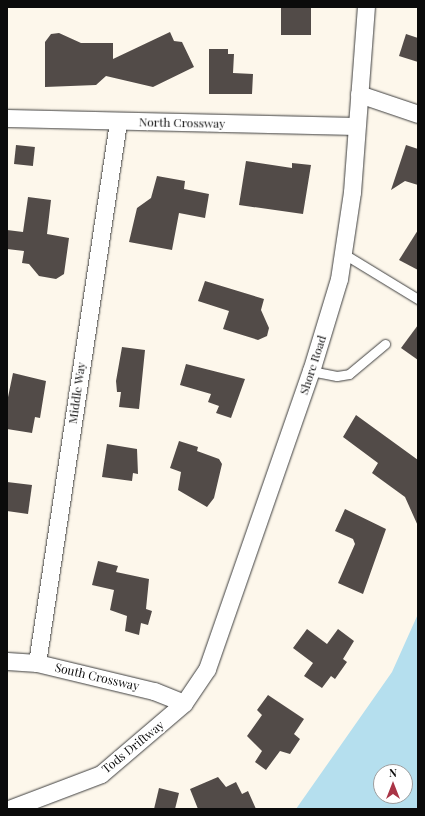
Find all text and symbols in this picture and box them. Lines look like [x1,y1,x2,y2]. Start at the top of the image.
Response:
street label: North Crossway [139,115,225,131]
street label: Shore Road [297,333,329,397]
street label: Middle Way [66,361,88,425]
street label: South Crossway [53,660,141,694]
street label: Tods Driftway [99,718,167,776]
north arrow [373,764,413,804]
text: N [389,765,397,780]

